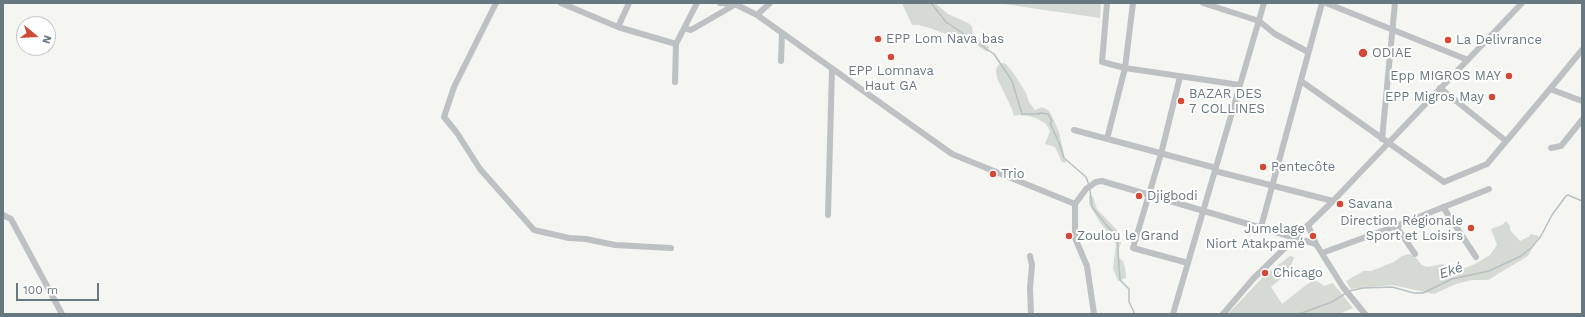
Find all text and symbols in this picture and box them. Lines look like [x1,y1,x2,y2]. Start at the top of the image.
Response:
north arrow [16,16,56,56]
place label: EPP Lom Nava bas [886,31,1004,47]
place label: La Delivrance [1456,32,1542,48]
text: N [39,34,54,45]
marker: EPP Lom Nava bas [873,34,883,44]
marker: La Delivrance [1443,35,1453,45]
place label: ODIAE [1372,45,1412,61]
marker: ODIAE [1357,47,1369,59]
marker: EPP Lomnava Haut GA [886,52,896,62]
place label: EPP Lomnava Haut GA [848,63,934,94]
place label: Epp MIGROS MAY [1390,68,1501,84]
marker: Epp MIGROS MAY [1504,71,1514,81]
place label: BAZAR DES 7 COLLINES [1189,86,1265,117]
place label: EPP Migros May [1385,89,1484,105]
marker: EPP Migros May [1487,92,1497,102]
marker: BAZAR DES 7 COLLINES [1176,96,1186,106]
place label: Pentecôte [1271,159,1335,175]
marker: Pentecôte [1258,162,1268,172]
place label: Trio [1001,166,1025,182]
marker: Trio [988,169,998,179]
place label: Djigbodi [1147,188,1198,204]
marker: Djigbodi [1134,191,1144,201]
place label: Savana [1348,196,1393,212]
marker: Savana [1335,199,1345,209]
place label: Direction Régionale Sport et Loisirs [1340,213,1463,244]
place label: Jumelage Niort Atakpamé [1206,221,1305,252]
marker: Direction Régionale Sport et Loisirs [1466,223,1476,233]
place label: Zoulou le Grand [1077,228,1179,244]
marker: Zoulou le Grand [1064,231,1074,241]
marker: Jumelage Niort Atakpamé [1308,231,1318,241]
water label: Eké [1437,259,1465,283]
place label: Chicago [1273,265,1323,281]
marker: Chicago [1260,268,1270,278]
scale bar [18,275,101,301]
text: 100 m [23,283,58,297]

